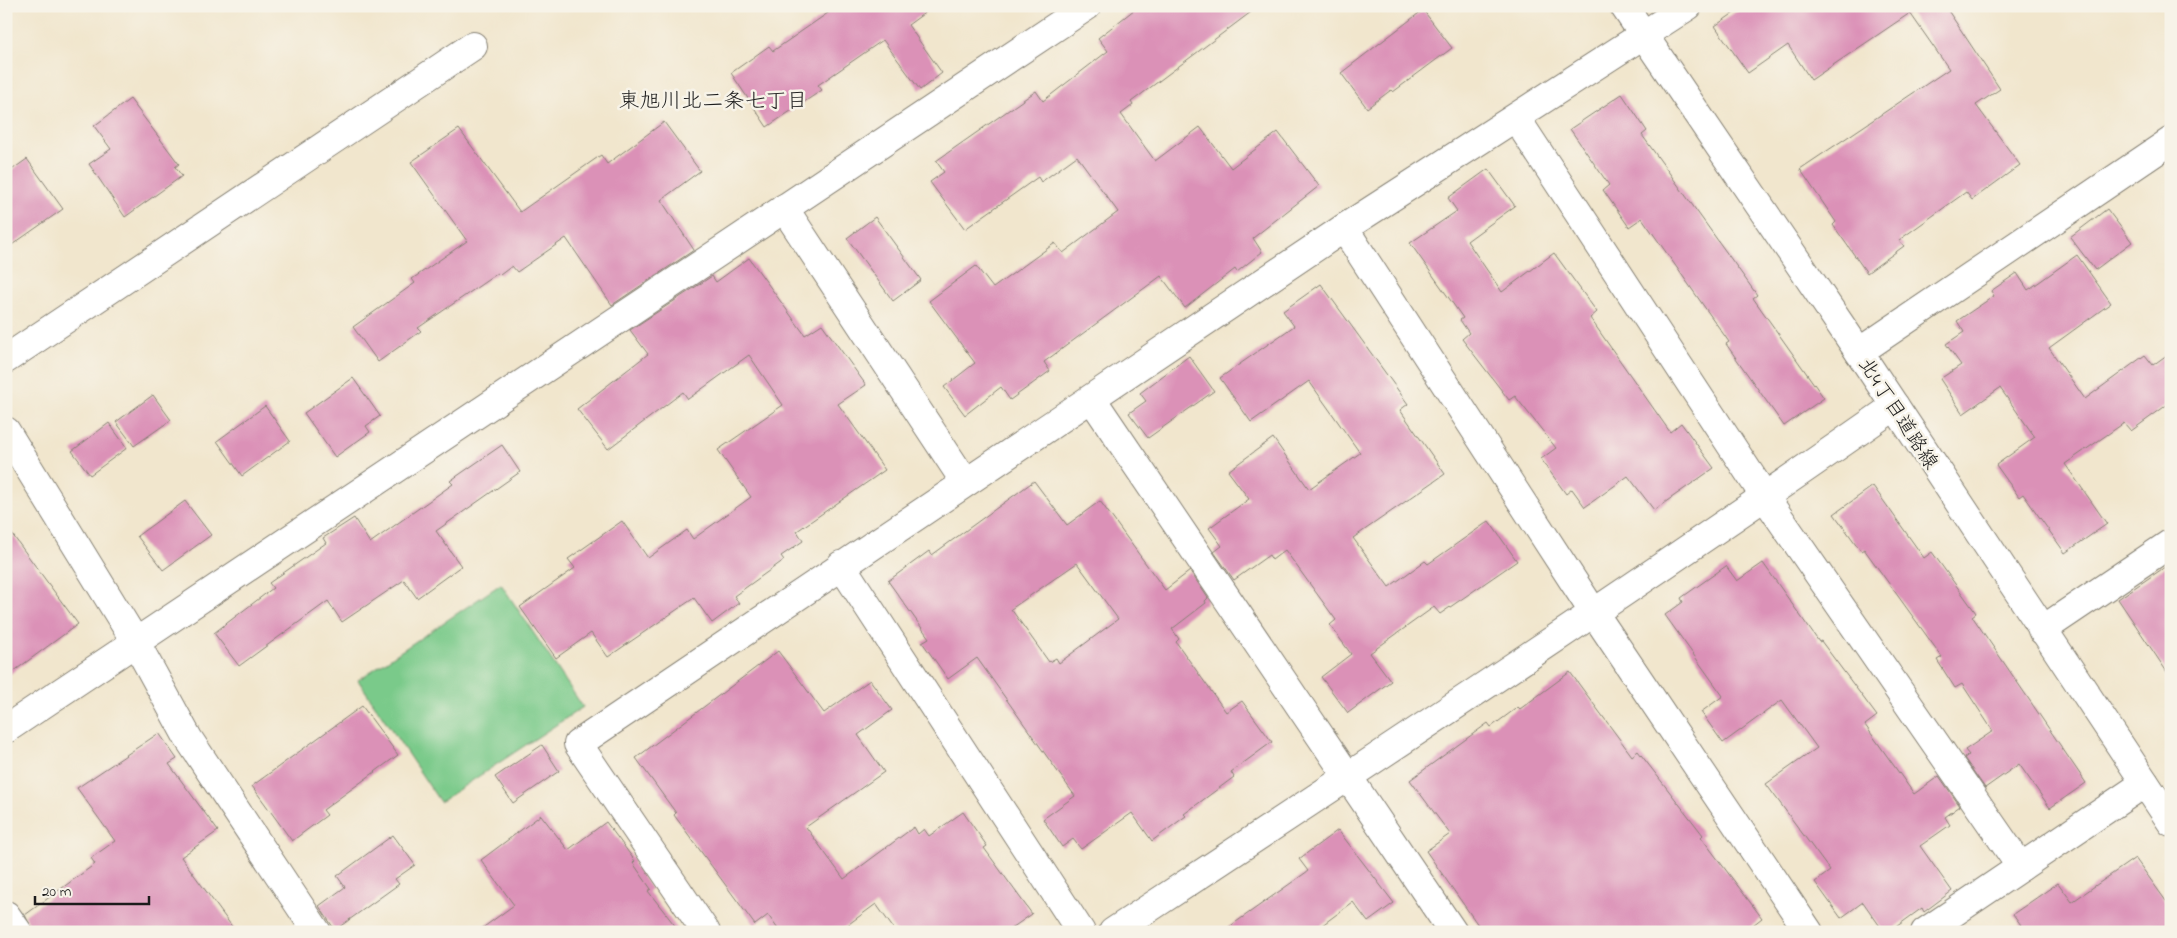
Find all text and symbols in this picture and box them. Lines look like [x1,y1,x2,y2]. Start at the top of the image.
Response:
district label: 東旭川北二条七丁目 [619,87,808,117]
street label: 北4丁目道路線 [1850,353,1944,476]
scale bar [35,873,149,905]
text: 20 m [42,881,72,903]

